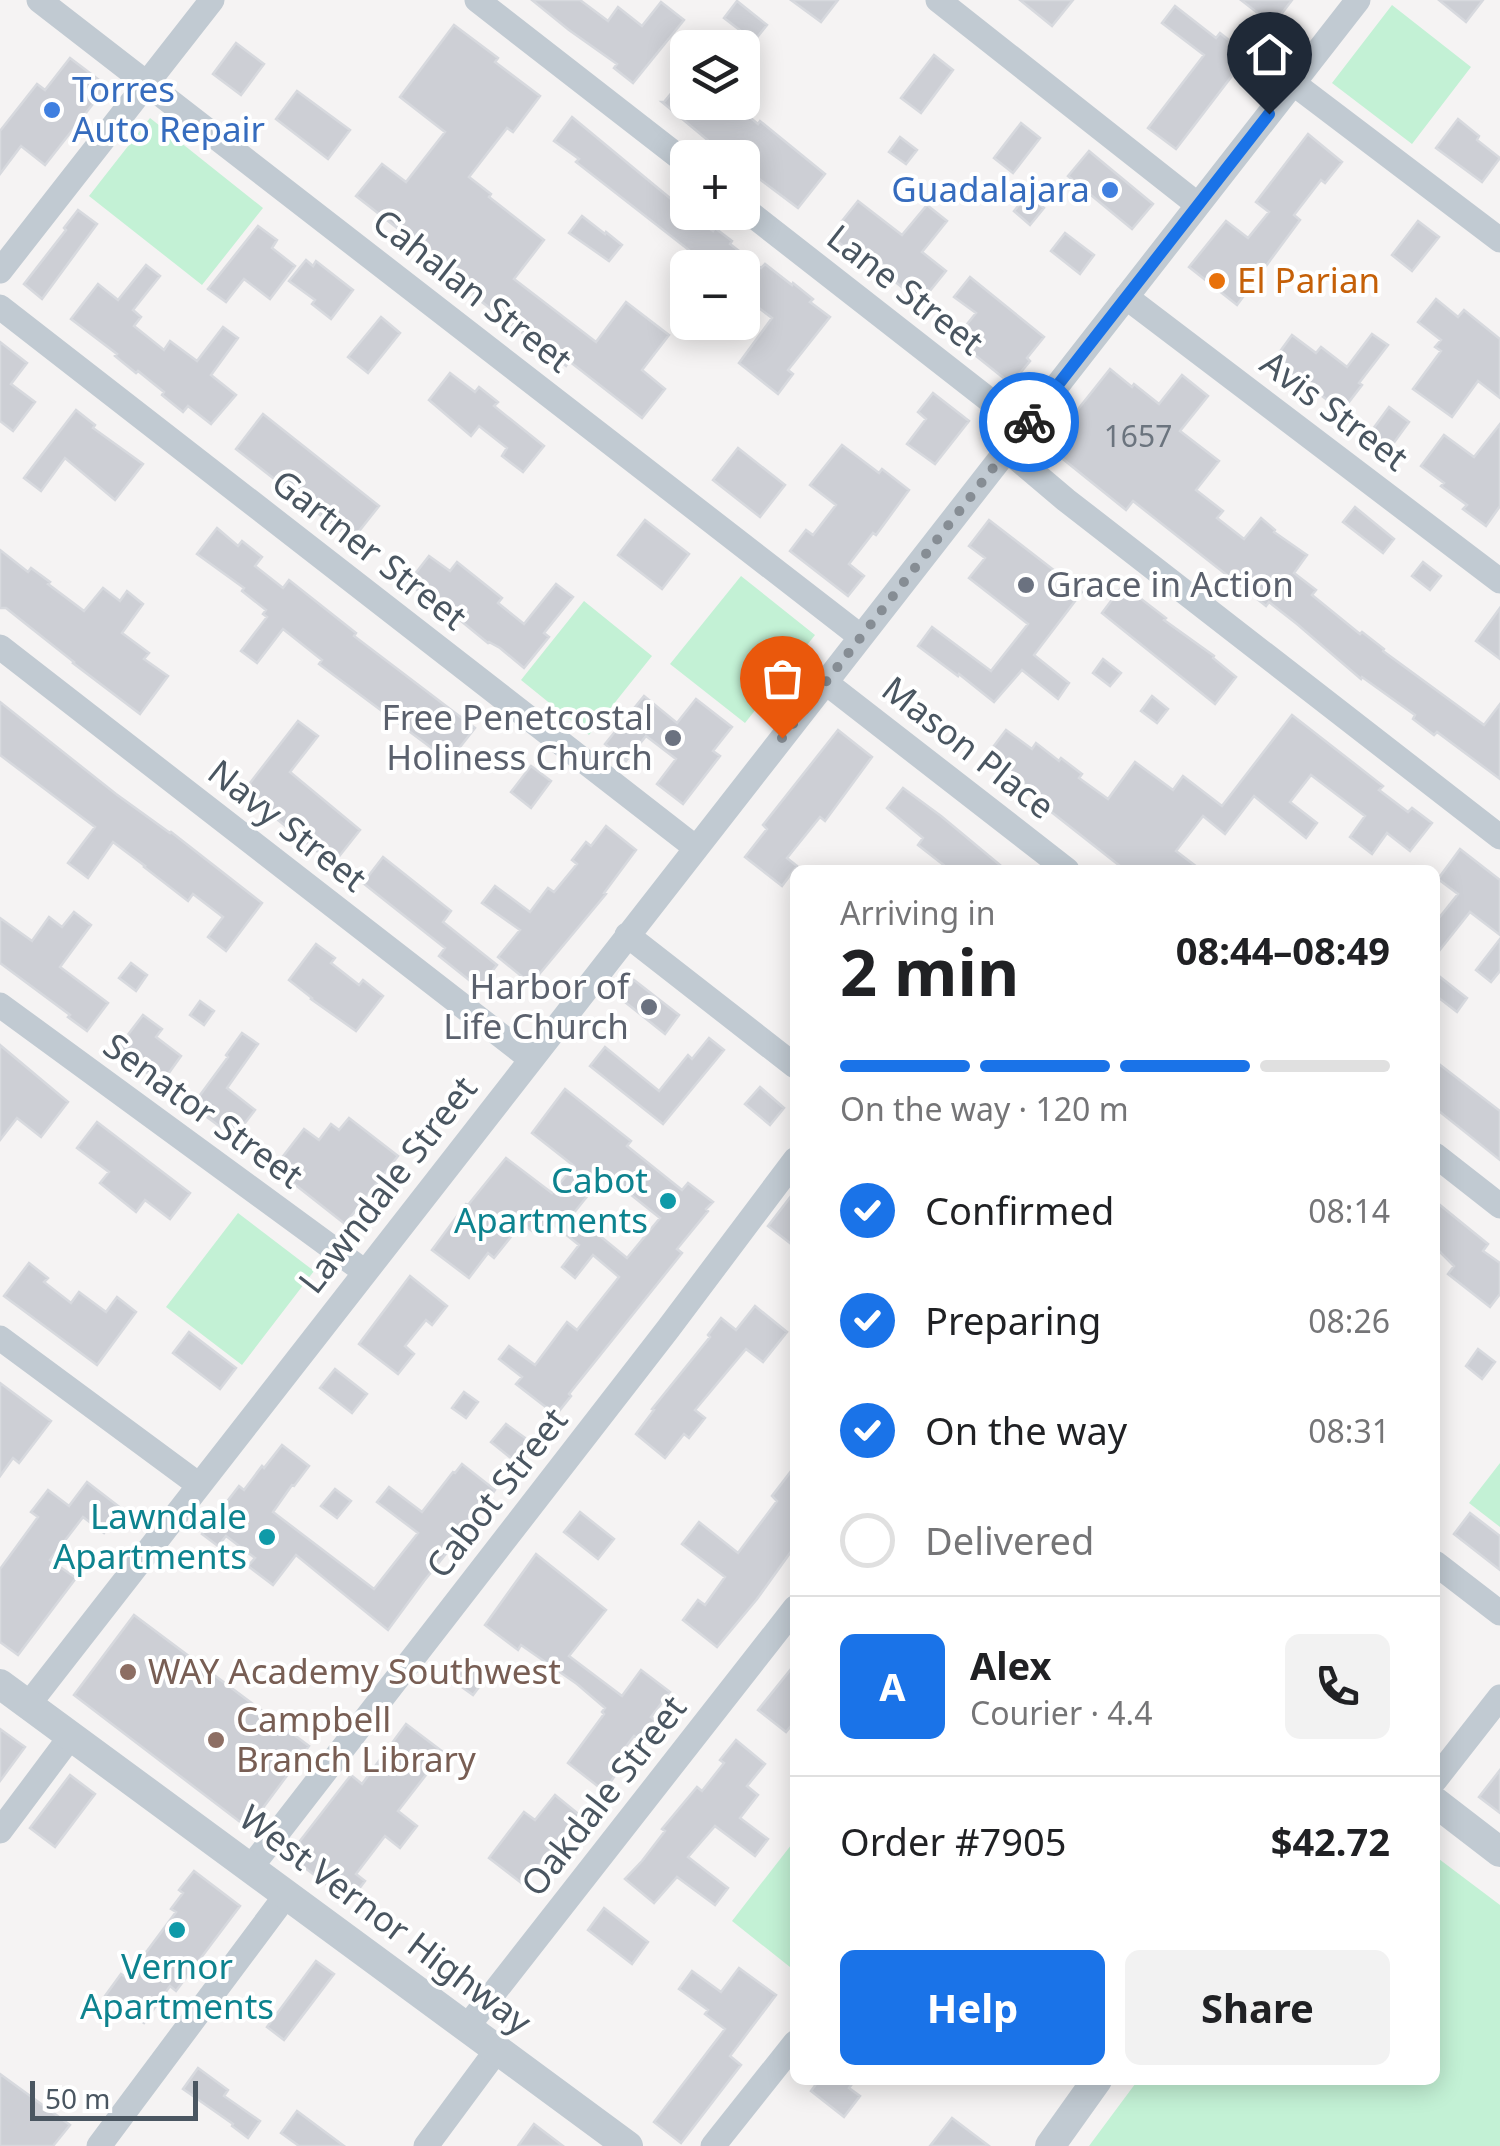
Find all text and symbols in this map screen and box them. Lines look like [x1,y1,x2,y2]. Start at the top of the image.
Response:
pin [1227,12,1312,115]
icon: home [1242,27,1297,82]
map controls [670,30,760,340]
button: layers [670,30,760,120]
place label: Torres Auto Repair [72,65,265,152]
marker: Torres Auto Repair [41,99,63,121]
button: + [670,140,760,230]
place label: Guadalajara [891,165,1090,212]
marker: Guadalajara [1099,179,1121,201]
street label: Cahalan Street [364,197,582,382]
street label: Lane Street [818,213,994,365]
button: − [670,250,760,340]
place label: El Parian [1237,256,1380,303]
marker: El Parian [1206,270,1228,292]
street label: Avis Street [1252,339,1418,481]
courier [979,372,1079,472]
icon: bike [1002,395,1057,450]
house number: 1657 [1104,415,1172,456]
street label: Gartner Street [263,458,477,640]
place label: Grace in Action [1046,560,1294,607]
marker: Grace in Action [1015,574,1037,596]
pin [740,636,825,739]
icon: bag [755,651,810,706]
street label: Mason Place [873,665,1065,829]
place label: Free Penetcostal Holiness Church [382,693,653,780]
marker: Free Penetcostal Holiness Church [662,727,684,749]
street label: Navy Street [199,748,377,901]
text: Arriving in [840,891,995,934]
text: 08:44–08:49 [1176,924,1390,976]
text: 2 min [840,927,1019,1015]
place label: Harbor of Life Church [443,962,631,1049]
marker: Harbor of Life Church [638,996,660,1018]
street label: Senator Street [95,1022,313,1198]
street label: Lawndale Street [287,1066,487,1303]
text: On the way · 120 m [840,1087,1129,1130]
place label: Cabot Apartments [454,1156,648,1243]
icon: check [840,1183,895,1238]
text: Confirmed [925,1184,1114,1236]
text: 08:14 [1308,1189,1390,1232]
marker: Cabot Apartments [657,1190,679,1212]
icon: check [840,1293,895,1348]
text: Preparing [925,1294,1101,1346]
text: 08:26 [1308,1299,1390,1342]
street label: Cabot Street [415,1397,577,1587]
icon: check [840,1403,895,1458]
text: On the way [925,1404,1127,1456]
text: 08:31 [1308,1409,1390,1452]
place label: Lawndale Apartments [53,1492,247,1579]
text: Delivered [925,1514,1094,1566]
marker: Lawndale Apartments [256,1526,278,1548]
button: phone [1285,1634,1390,1739]
text: Alex [970,1639,1052,1691]
place label: WAY Academy Southwest [148,1647,561,1694]
text: A [879,1660,906,1712]
marker: WAY Academy Southwest [117,1661,139,1683]
street label: Oakdale Street [510,1685,696,1905]
text: Courier · 4.4 [970,1691,1153,1734]
place label: Campbell Branch Library [236,1695,476,1782]
marker: Campbell Branch Library [205,1729,227,1751]
street label: West Vernor Highway [230,1793,542,2044]
text: Order #7905 [840,1815,1066,1867]
text: $42.72 [1271,1815,1390,1867]
marker: Vernor Apartments [166,1919,188,1941]
place label: Vernor Apartments [80,1942,274,2029]
button: Help [840,1950,1105,2065]
button: Share [1125,1950,1390,2065]
scale bar [30,2076,198,2120]
text: 50 m [45,2079,111,2117]

